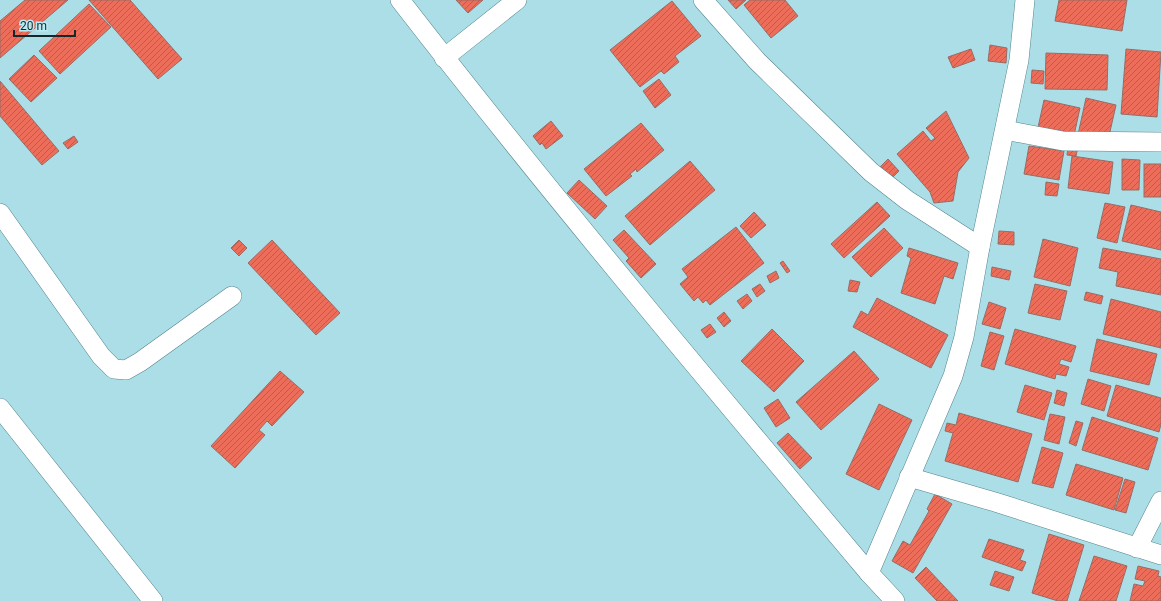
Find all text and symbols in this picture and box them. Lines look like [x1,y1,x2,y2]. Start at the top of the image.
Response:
scale bar [14,12,75,38]
text: 20 m [20,19,47,33]

